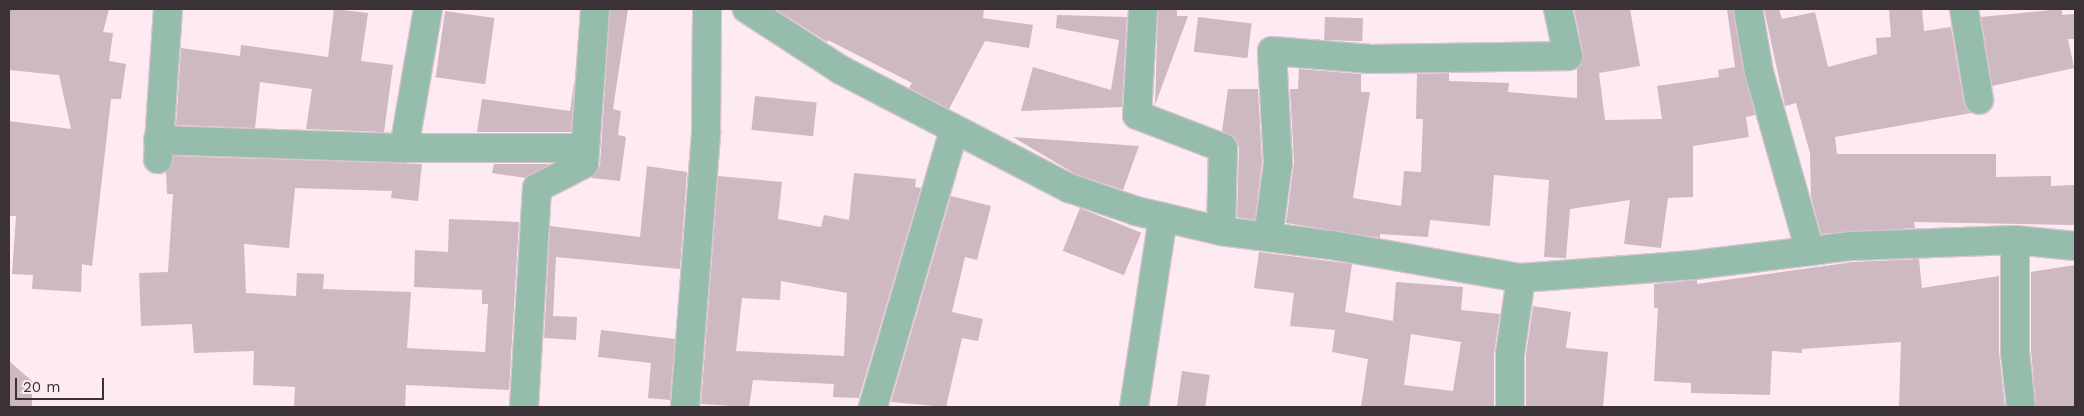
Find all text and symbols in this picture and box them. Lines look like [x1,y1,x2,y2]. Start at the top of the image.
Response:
scale bar [18,368,106,400]
text: 20 m [23,378,61,396]

